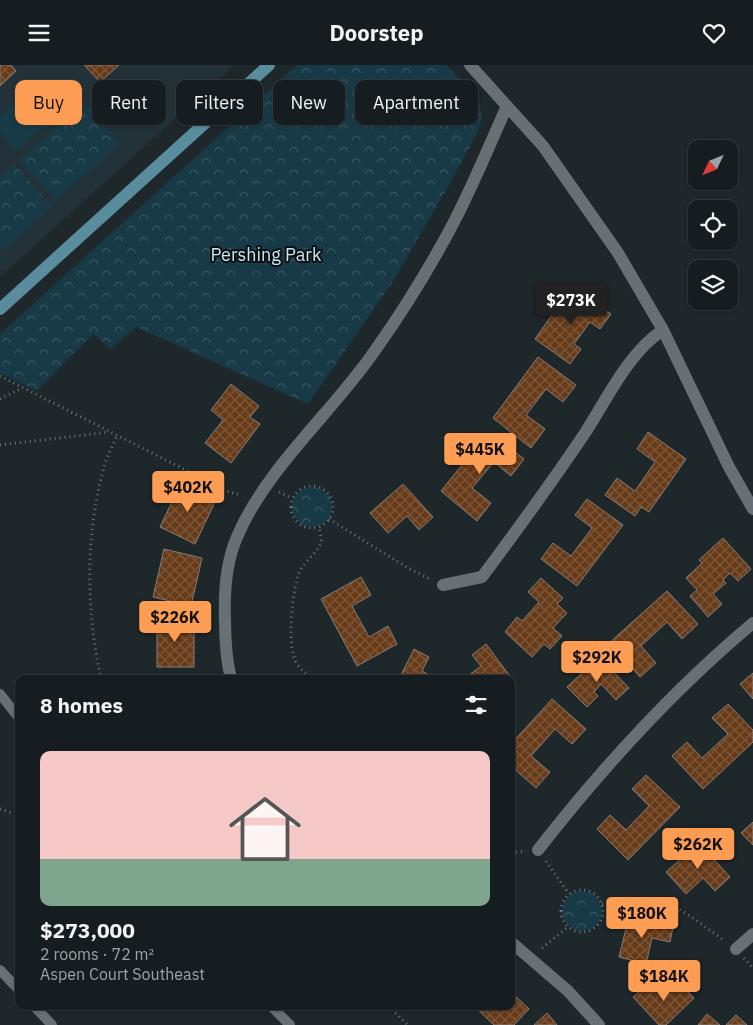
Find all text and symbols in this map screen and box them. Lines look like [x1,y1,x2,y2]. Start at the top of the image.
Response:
text: Doorstep [329,18,424,47]
icon: menu [25,19,53,47]
icon: heart [700,19,728,47]
chip: Buy [15,80,82,125]
chip: Rent [92,80,166,125]
chip: Filters [176,80,263,125]
chip: New [273,80,345,125]
chip: Apartment [355,80,478,125]
north arrow [688,140,738,190]
map controls [688,140,738,310]
button: locate [688,200,738,250]
park label: Pershing Park [211,243,322,266]
button: layers [688,260,738,310]
pin: $273K [536,283,606,326]
text: $273K [546,290,596,310]
pin: $445K [445,433,515,475]
text: $445K [455,439,505,459]
pin: $402K [153,471,223,513]
text: $402K [163,477,213,497]
pin: $226K [140,601,210,643]
text: $226K [150,607,200,627]
pin: $292K [562,641,632,683]
text: $292K [572,647,622,667]
text: 8 homes [40,691,123,719]
icon: filters [462,691,490,719]
icon: home [220,784,310,874]
pin: $262K [663,827,733,870]
text: $262K [673,834,723,854]
pin: $180K [607,897,677,939]
text: $180K [617,903,667,923]
text: $273,000 [40,916,135,944]
text: 2 rooms · 72 m² [40,944,154,964]
pin: $184K [629,959,699,1002]
text: Aspen Court Southeast [40,964,205,984]
text: $184K [639,966,689,986]

